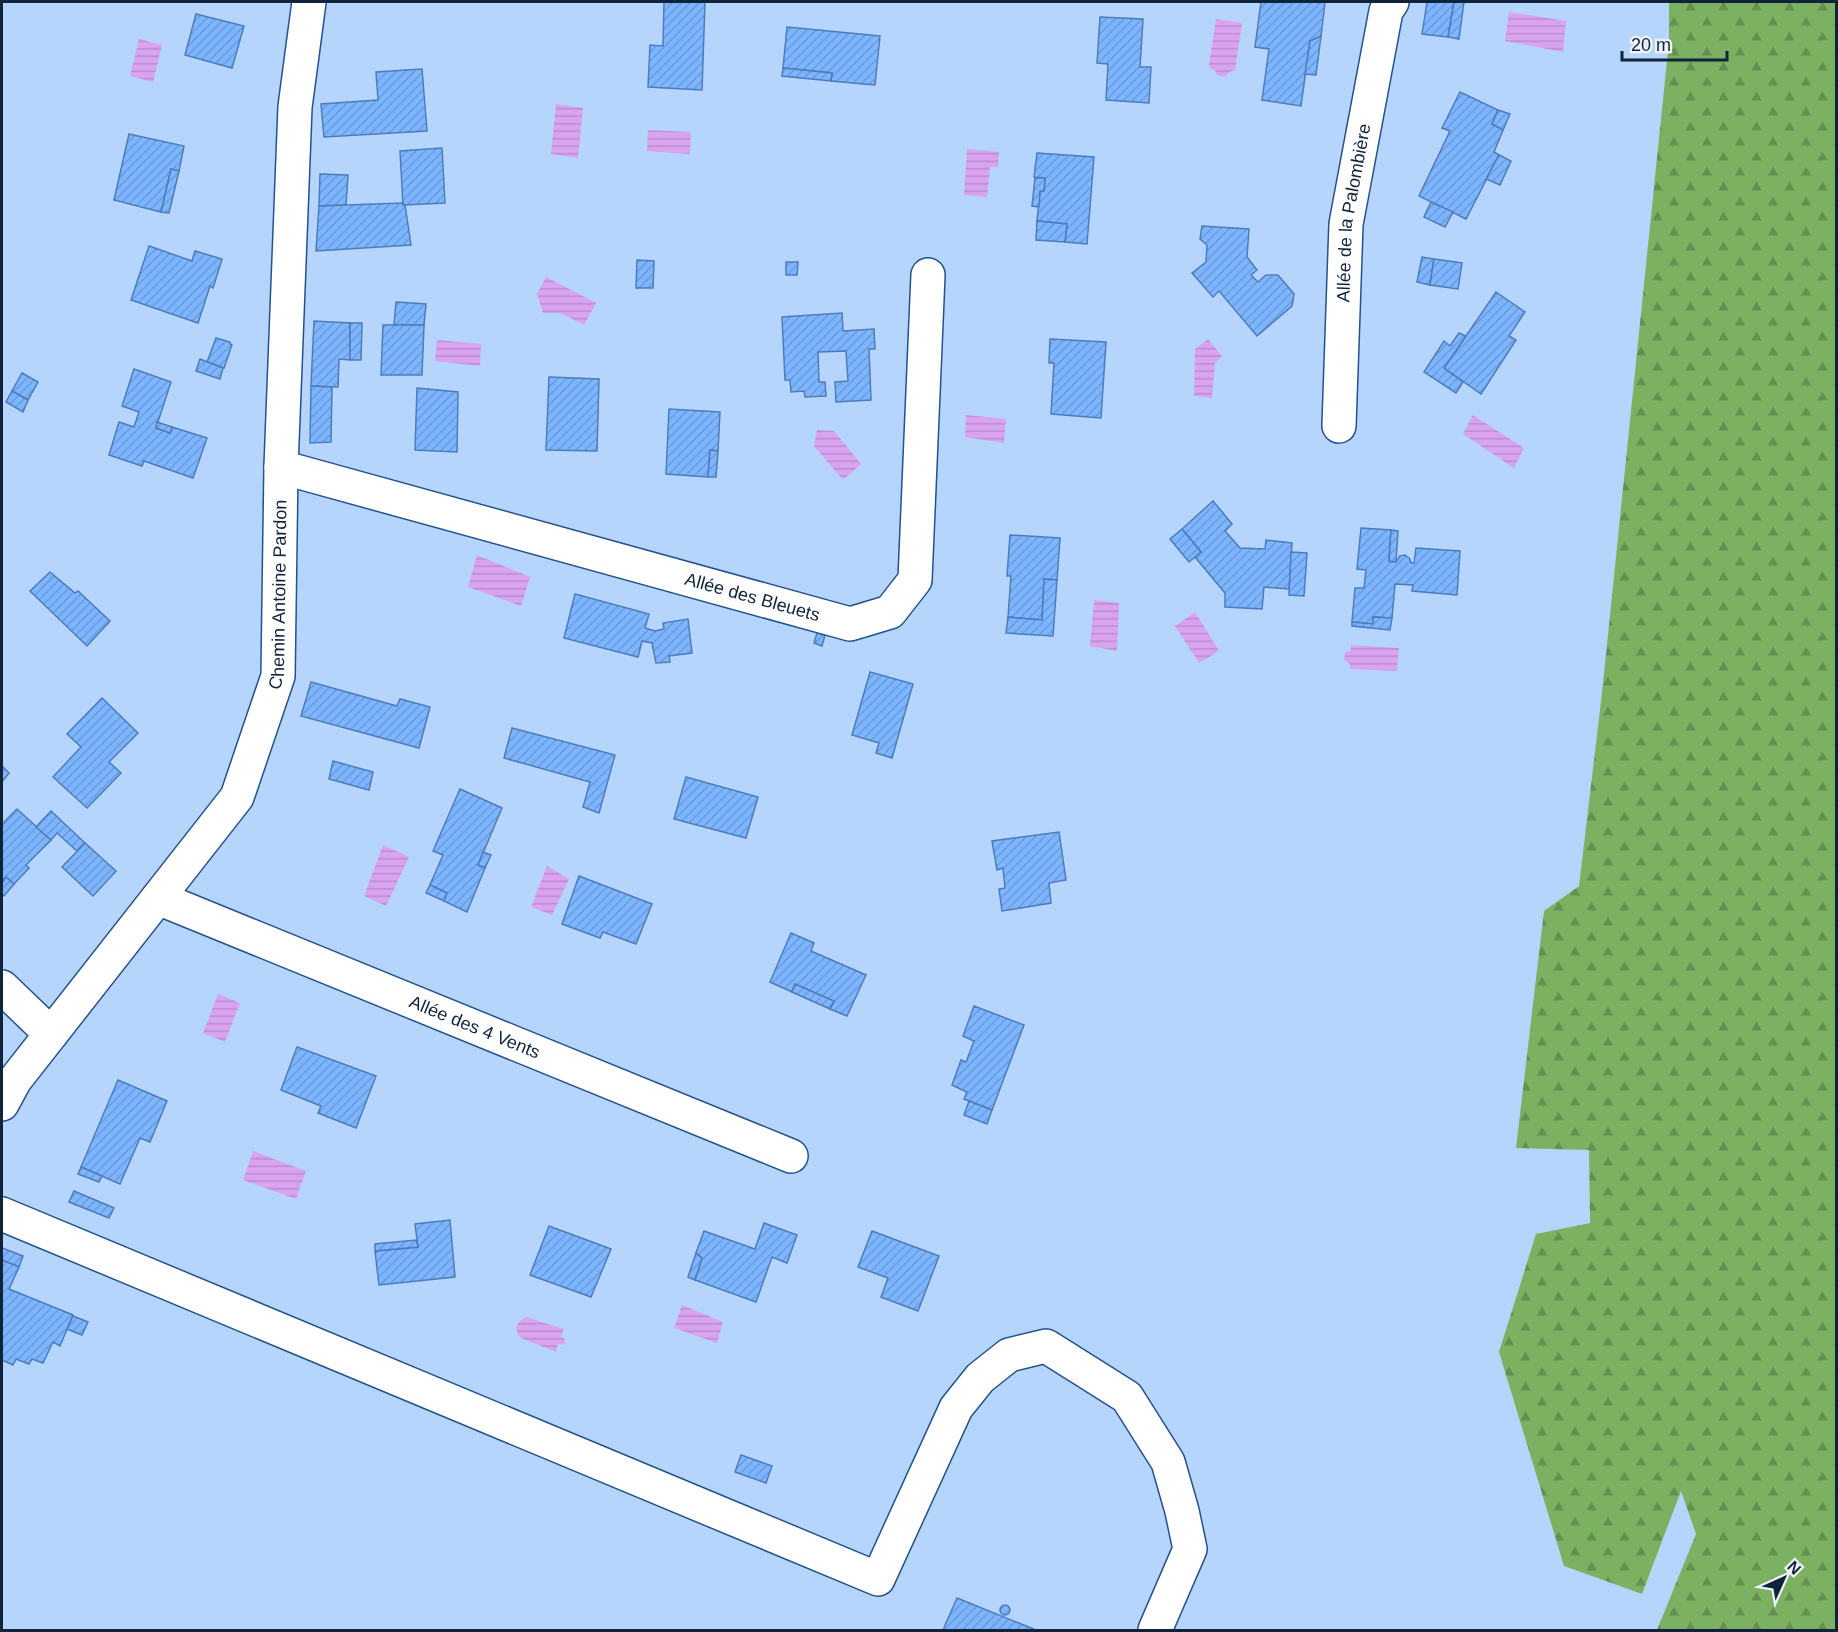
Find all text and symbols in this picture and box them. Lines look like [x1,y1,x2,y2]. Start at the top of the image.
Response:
scale bar [1622,24,1727,62]
text: 20 m [1631,35,1671,55]
street label: Allée de la Palombière [1333,122,1375,303]
street label: Chemin Antoine Pardon [264,499,291,692]
street label: Allée des Bleuets [683,569,822,625]
street label: Allée des 4 Vents [406,992,543,1063]
north arrow [1754,1548,1814,1608]
text: N [1784,1558,1804,1578]

